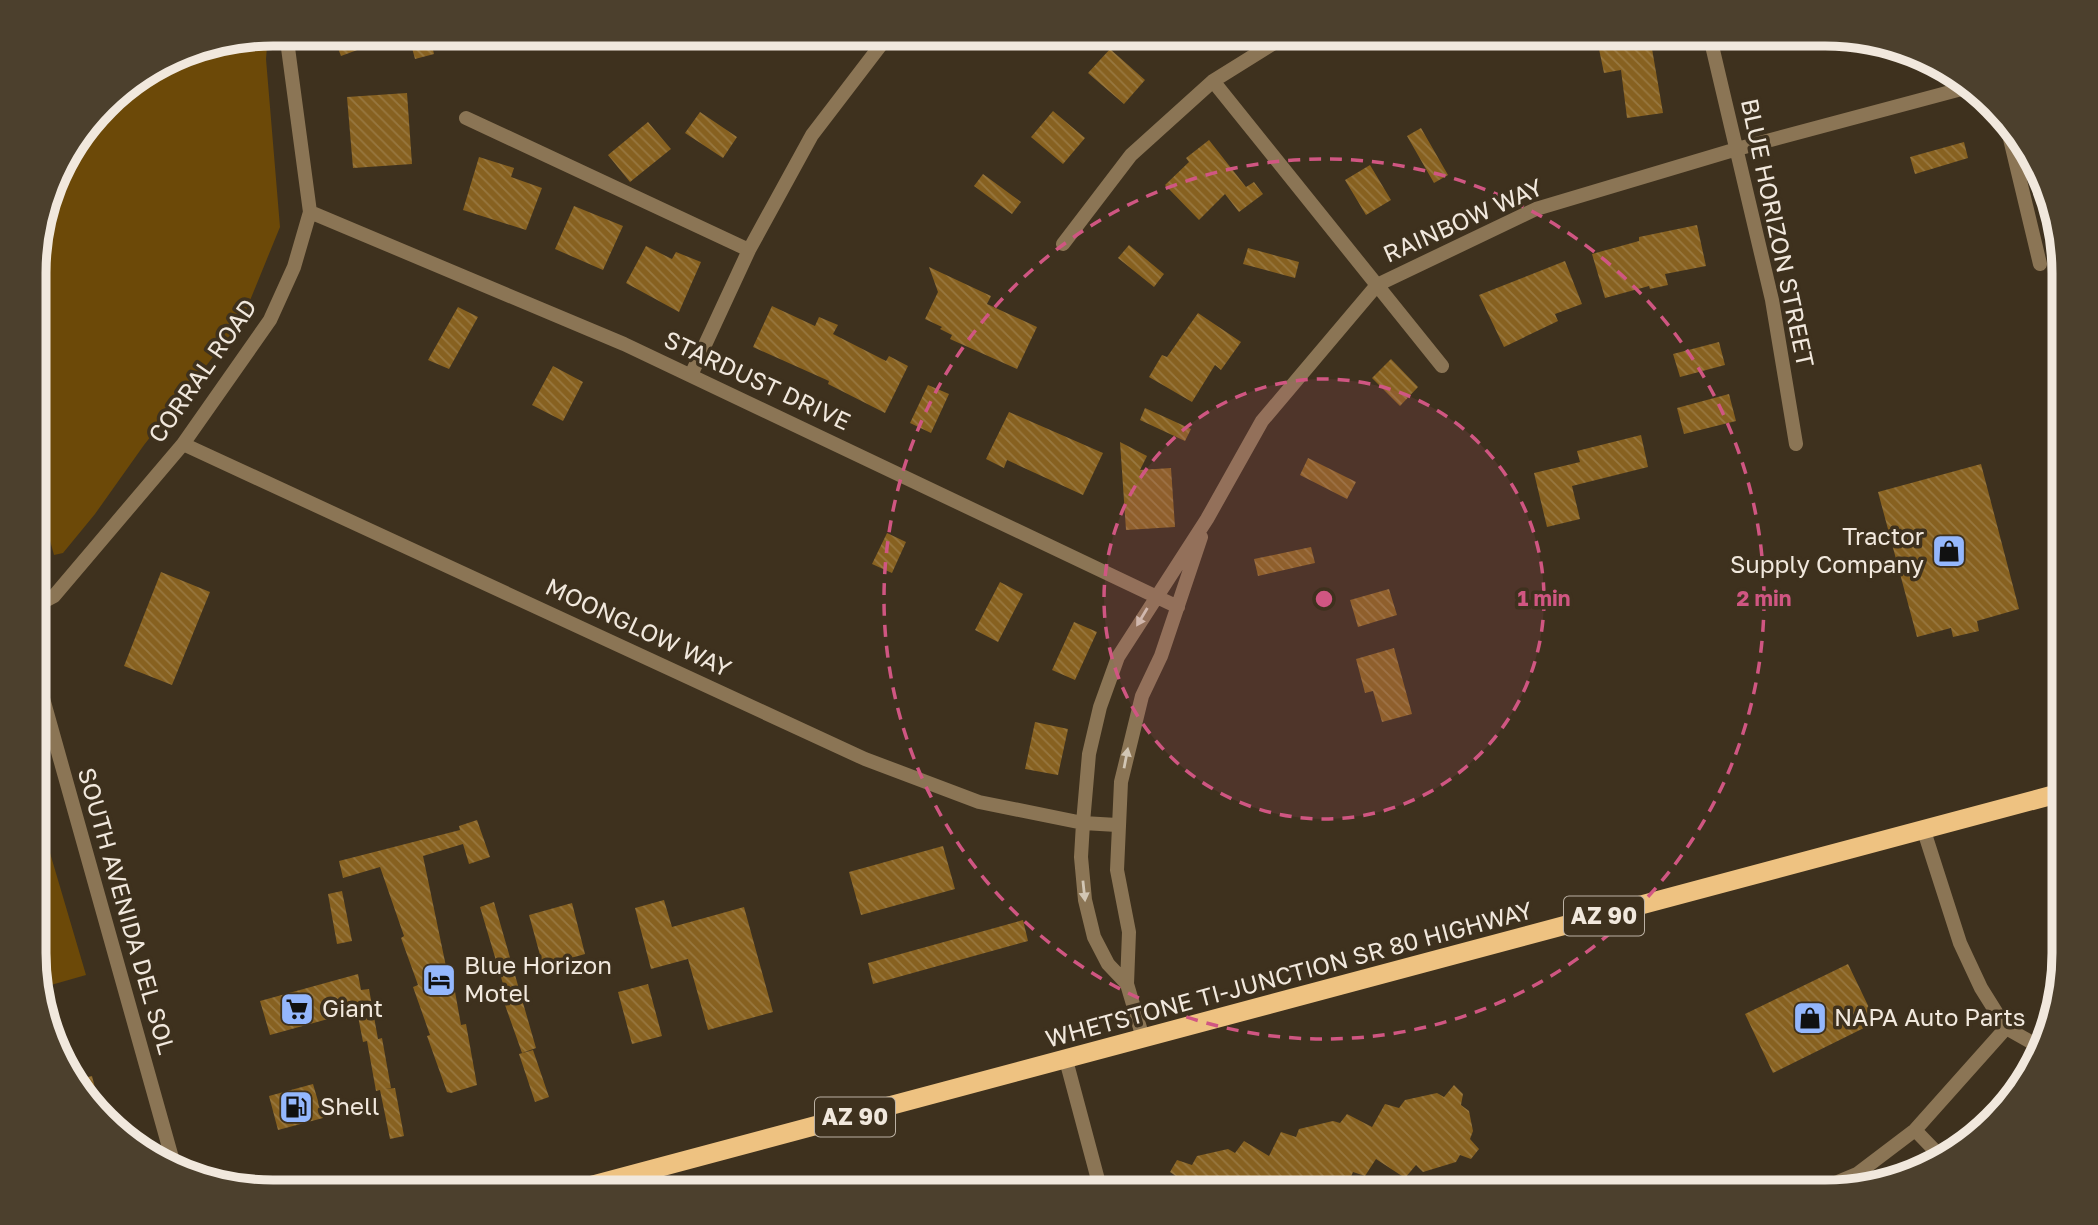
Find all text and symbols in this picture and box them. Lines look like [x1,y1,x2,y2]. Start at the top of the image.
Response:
street label: BLUE HORIZON STREET [1736,96,1821,370]
street label: RAINBOW WAY [1378,171,1547,268]
street label: CORRAL ROAD [141,293,262,448]
street label: STARDUST DRIVE [660,324,855,436]
place label: Tractor Supply Company [1730,521,1924,578]
shop icon: Tractor Supply Company [1930,532,1968,570]
street label: MOONGLOW WAY [541,571,737,683]
text: 1 min [1518,585,1570,611]
text: 2 min [1737,585,1791,611]
centre of rings [1312,587,1336,611]
one-way arrow [1136,607,1149,626]
one-way arrow [1121,747,1132,769]
street label: SOUTH AVENIDA DEL SOL [73,764,182,1057]
one-way arrow [1079,880,1090,902]
street label: WHETSTONE TI-JUNCTION SR 80 HIGHWAY [1042,894,1536,1053]
road number: AZ 90 [1564,897,1644,936]
place label: Blue Horizon Motel [464,950,612,1007]
hotel icon: Blue Horizon Motel [420,961,458,999]
supermarket icon: Giant [278,990,316,1028]
place label: Giant [322,993,383,1022]
shop icon: NAPA Auto Parts [1791,999,1829,1037]
place label: NAPA Auto Parts [1834,1002,2026,1031]
fuel station icon: Shell [277,1088,315,1126]
place label: Shell [320,1091,379,1120]
road number: AZ 90 [815,1098,895,1136]

